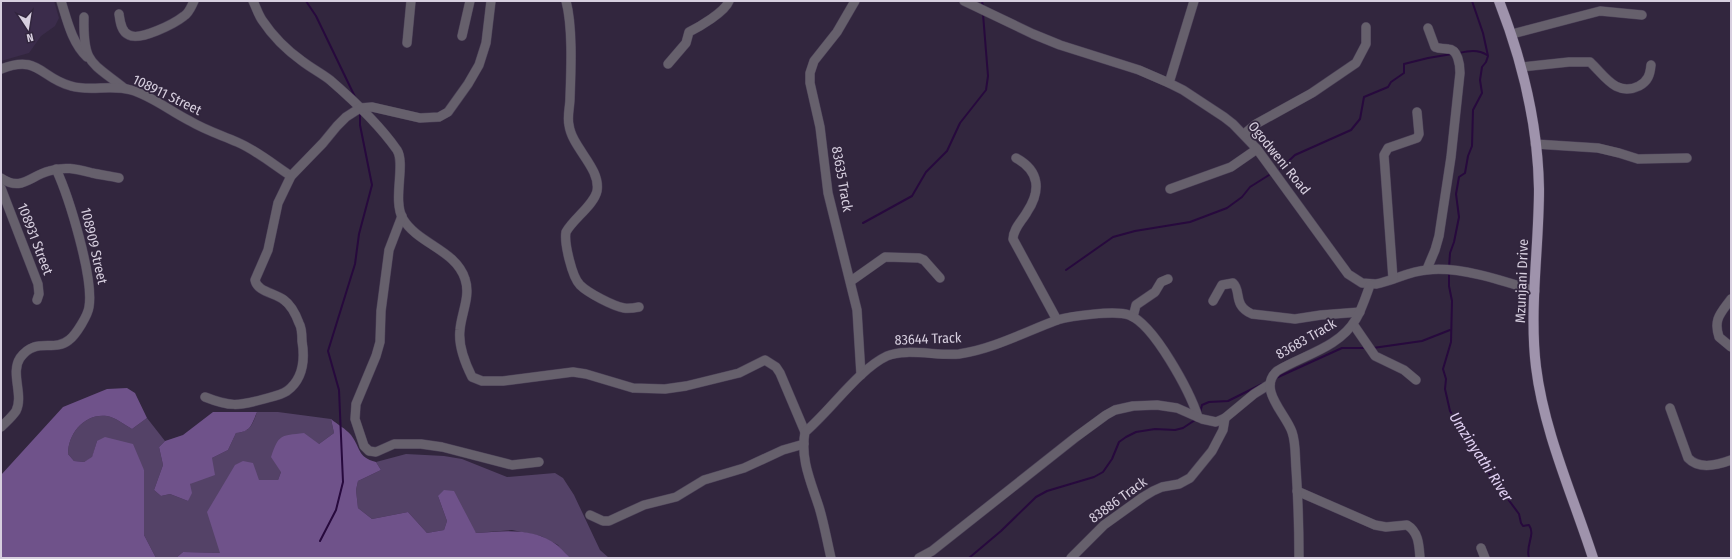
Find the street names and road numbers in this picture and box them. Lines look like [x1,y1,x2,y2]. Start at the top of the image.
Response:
street label: 108911 Street [130,71,205,119]
street label: Ogodweni Road [1244,118,1314,198]
street label: 83635 Track [828,145,856,213]
street label: 108931 Street [14,201,57,278]
street label: 108909 Street [77,206,111,286]
street label: Mzunjani Drive [1512,238,1532,323]
street label: 83683 Track [1273,315,1340,363]
street label: 83644 Track [894,329,962,349]
street label: 83886 Track [1086,473,1151,527]

